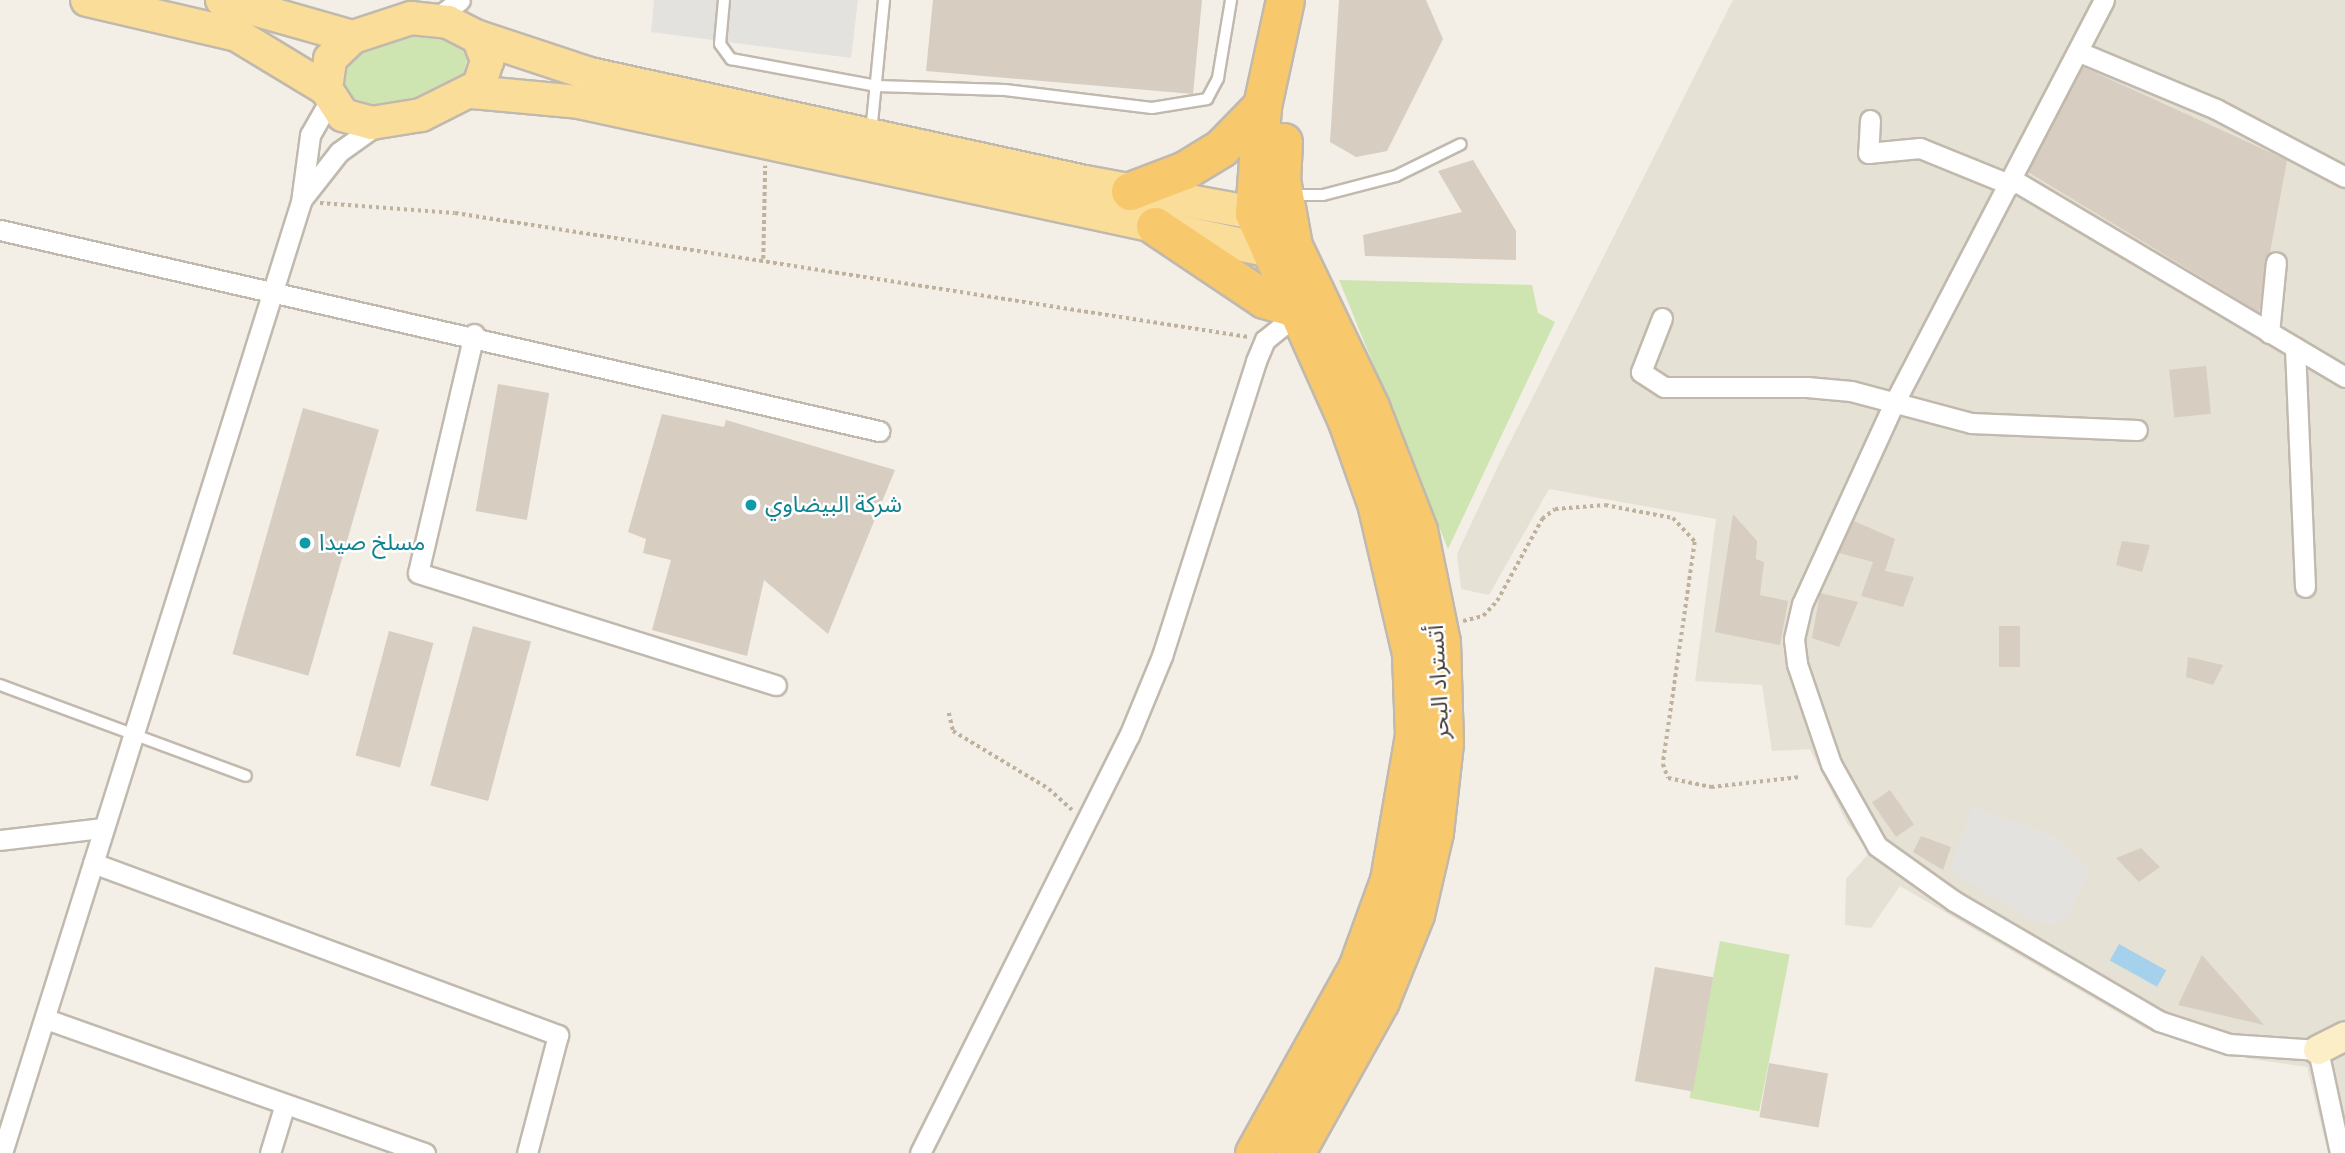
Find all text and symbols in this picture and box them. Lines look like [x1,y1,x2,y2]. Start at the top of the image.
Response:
place label: شركة البيضاوي [765,491,902,519]
marker: شركة البيضاوي [743,497,759,513]
place label: مسلخ صيدا [319,529,425,557]
marker: مسلخ صيدا [297,535,313,551]
street label: أتستراد البحر [1422,624,1456,740]

